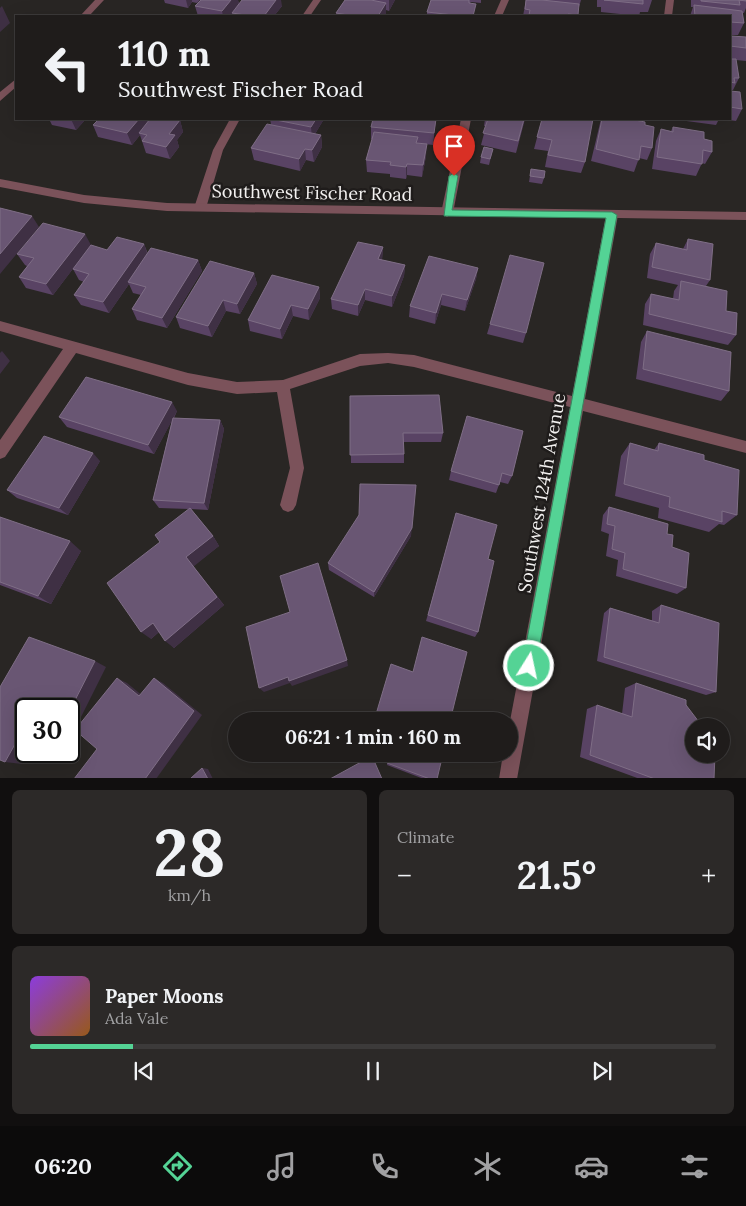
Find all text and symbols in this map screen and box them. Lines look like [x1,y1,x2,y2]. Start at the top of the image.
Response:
text: 110 m [118,31,210,76]
icon: left [35,35,100,100]
text: Southwest Fischer Road [118,75,363,103]
pin [433,125,475,176]
icon: arrive [440,132,468,160]
street label: Southwest Fischer Road [211,179,413,206]
street label: Southwest 124th Avenue [513,391,570,595]
position arrow [502,639,554,691]
speed limit sign: 30 [15,698,80,763]
map controls [685,718,730,763]
button: sound [685,718,730,763]
text: 06:21 · 1 min · 160 m [285,725,461,749]
text: 28 [154,811,225,894]
text: Climate [397,827,454,847]
text: 21.5° [517,851,596,899]
text: − [397,858,412,894]
text: + [701,858,716,894]
text: km/h [168,885,211,905]
text: Paper Moons [105,984,224,1008]
text: Ada Vale [105,1008,168,1028]
icon: previous [130,1057,158,1085]
icon: pause [359,1057,387,1085]
icon: next [588,1057,616,1085]
icon: directions [160,1149,195,1184]
icon: music [264,1149,299,1184]
icon: phone [367,1149,402,1184]
icon: climate [470,1149,505,1184]
icon: car [574,1149,609,1184]
icon: filters [677,1149,712,1184]
text: 06:20 [34,1152,92,1180]

